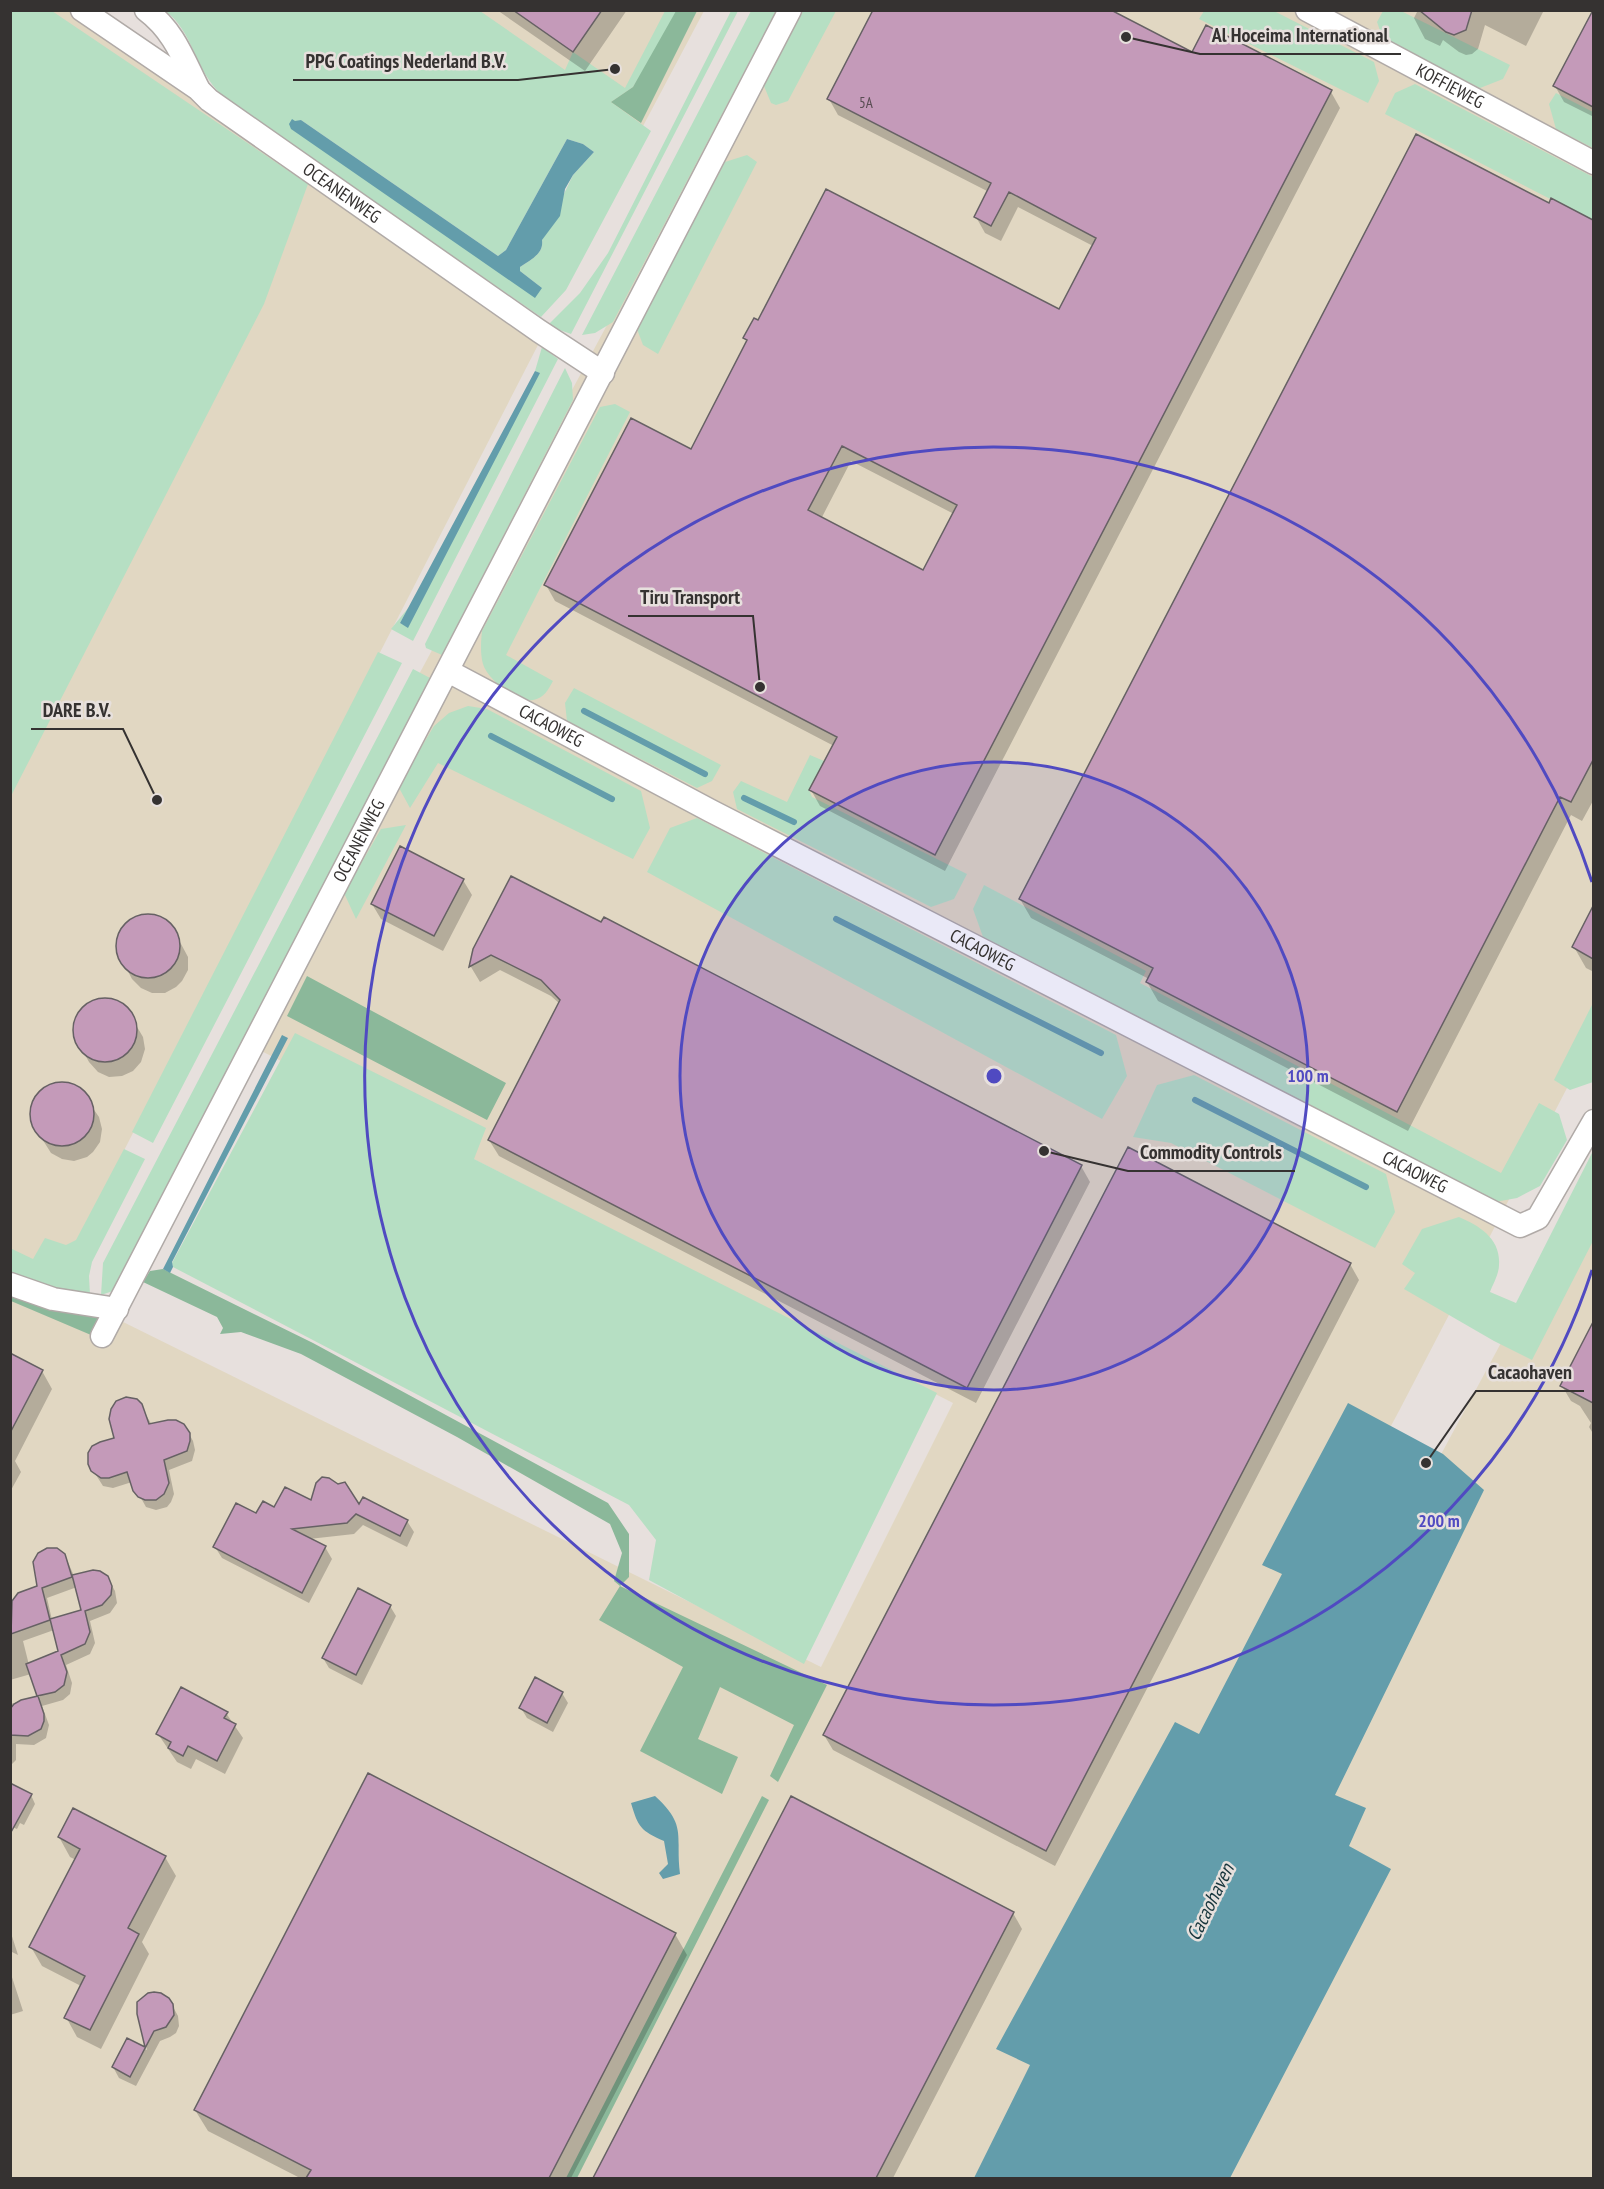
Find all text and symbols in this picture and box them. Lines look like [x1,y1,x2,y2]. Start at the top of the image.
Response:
callout: Al Hoceima International [1200,16,1401,54]
text: Al Hoceima International [1211,22,1388,48]
callout: PPG Coatings Nederland B.V. [293,42,518,80]
text: PPG Coatings Nederland B.V. [306,48,506,74]
street label: KOFFIEWEG [1412,58,1488,113]
house number: 5A [859,93,874,112]
street label: OCEANENWEG [299,157,386,228]
callout: Tiru Transport [628,578,753,616]
text: Tiru Transport [640,584,740,610]
callout: DARE B.V. [31,691,123,729]
text: DARE B.V. [43,697,111,723]
street label: CACAOWEG [515,699,588,752]
street label: OCEANENWEG [328,795,390,886]
street label: CACAOWEG [946,924,1019,976]
text: 100 m [1287,1064,1329,1087]
centre of rings [984,1066,1004,1086]
callout: Commodity Controls [1128,1133,1295,1171]
text: Commodity Controls [1140,1139,1282,1165]
street label: CACAOWEG [1379,1145,1452,1198]
callout: Cacaohaven [1476,1353,1584,1391]
text: Cacaohaven [1488,1359,1572,1385]
text: 200 m [1418,1509,1460,1532]
water label: Cacaohaven [1180,1858,1240,1945]

